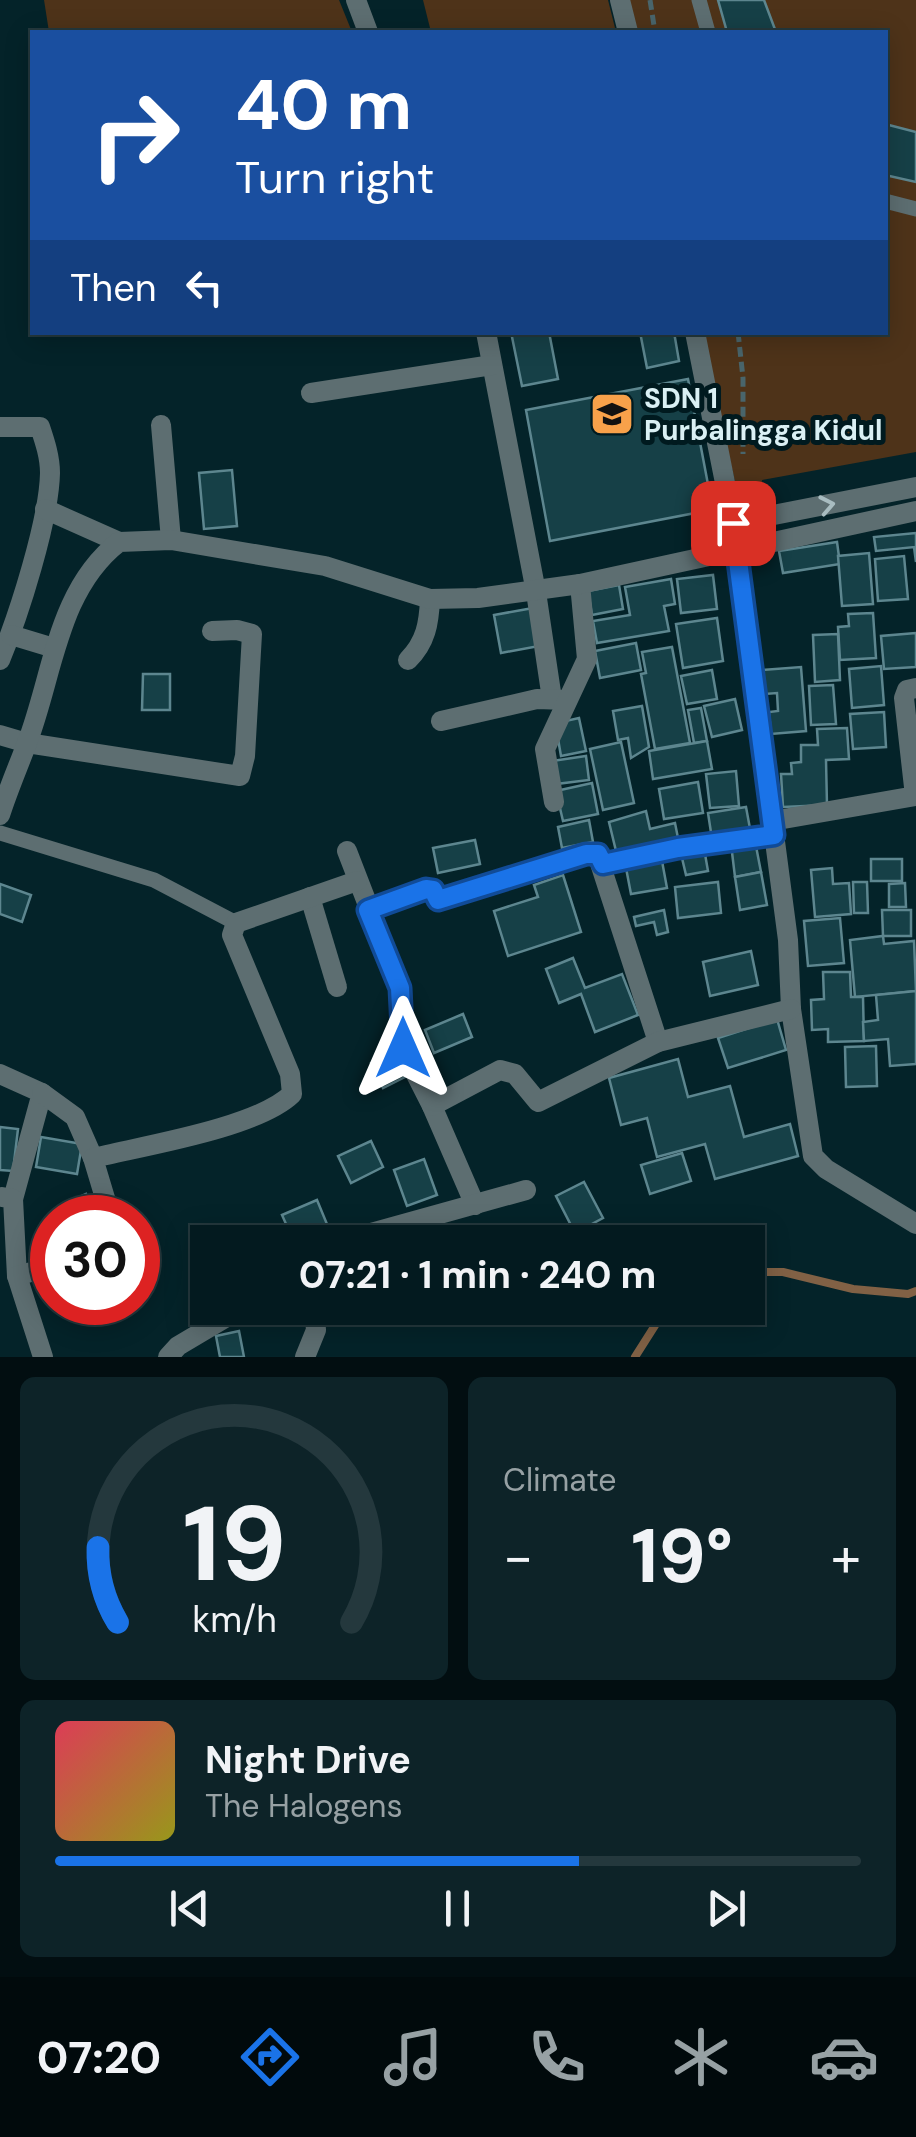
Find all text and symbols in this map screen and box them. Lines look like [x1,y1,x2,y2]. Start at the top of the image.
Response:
text: 40 m [235,60,412,151]
icon: right [70,70,200,200]
text: Turn right [235,148,434,207]
icon: left [177,260,232,315]
text: Then [70,263,157,313]
place label: SDN 1 Purbalingga Kidul [644,380,882,449]
school or university icon: SDN 1 Purbalingga Kidul [589,391,635,437]
pin [691,481,776,566]
one-way arrow [818,495,835,516]
icon: arrive [706,496,761,551]
position arrow [351,996,455,1100]
speed limit sign: 30 [30,1195,160,1325]
text: 07:21 · 1 min · 240 m [299,1250,656,1300]
text: Climate [503,1459,617,1501]
text: 19 [182,1477,286,1612]
text: 19° [631,1508,733,1605]
text: − [503,1521,533,1593]
text: + [831,1521,861,1593]
text: km/h [192,1597,276,1643]
text: Night Drive [205,1735,411,1785]
text: The Halogens [205,1785,403,1827]
icon: previous [162,1881,217,1936]
icon: pause [430,1881,485,1936]
icon: next [699,1881,754,1936]
icon: directions [235,2022,305,2092]
icon: music [378,2022,448,2092]
icon: phone [522,2022,592,2092]
icon: climate [666,2022,736,2092]
icon: car [809,2022,879,2092]
text: 07:20 [37,2028,161,2087]

